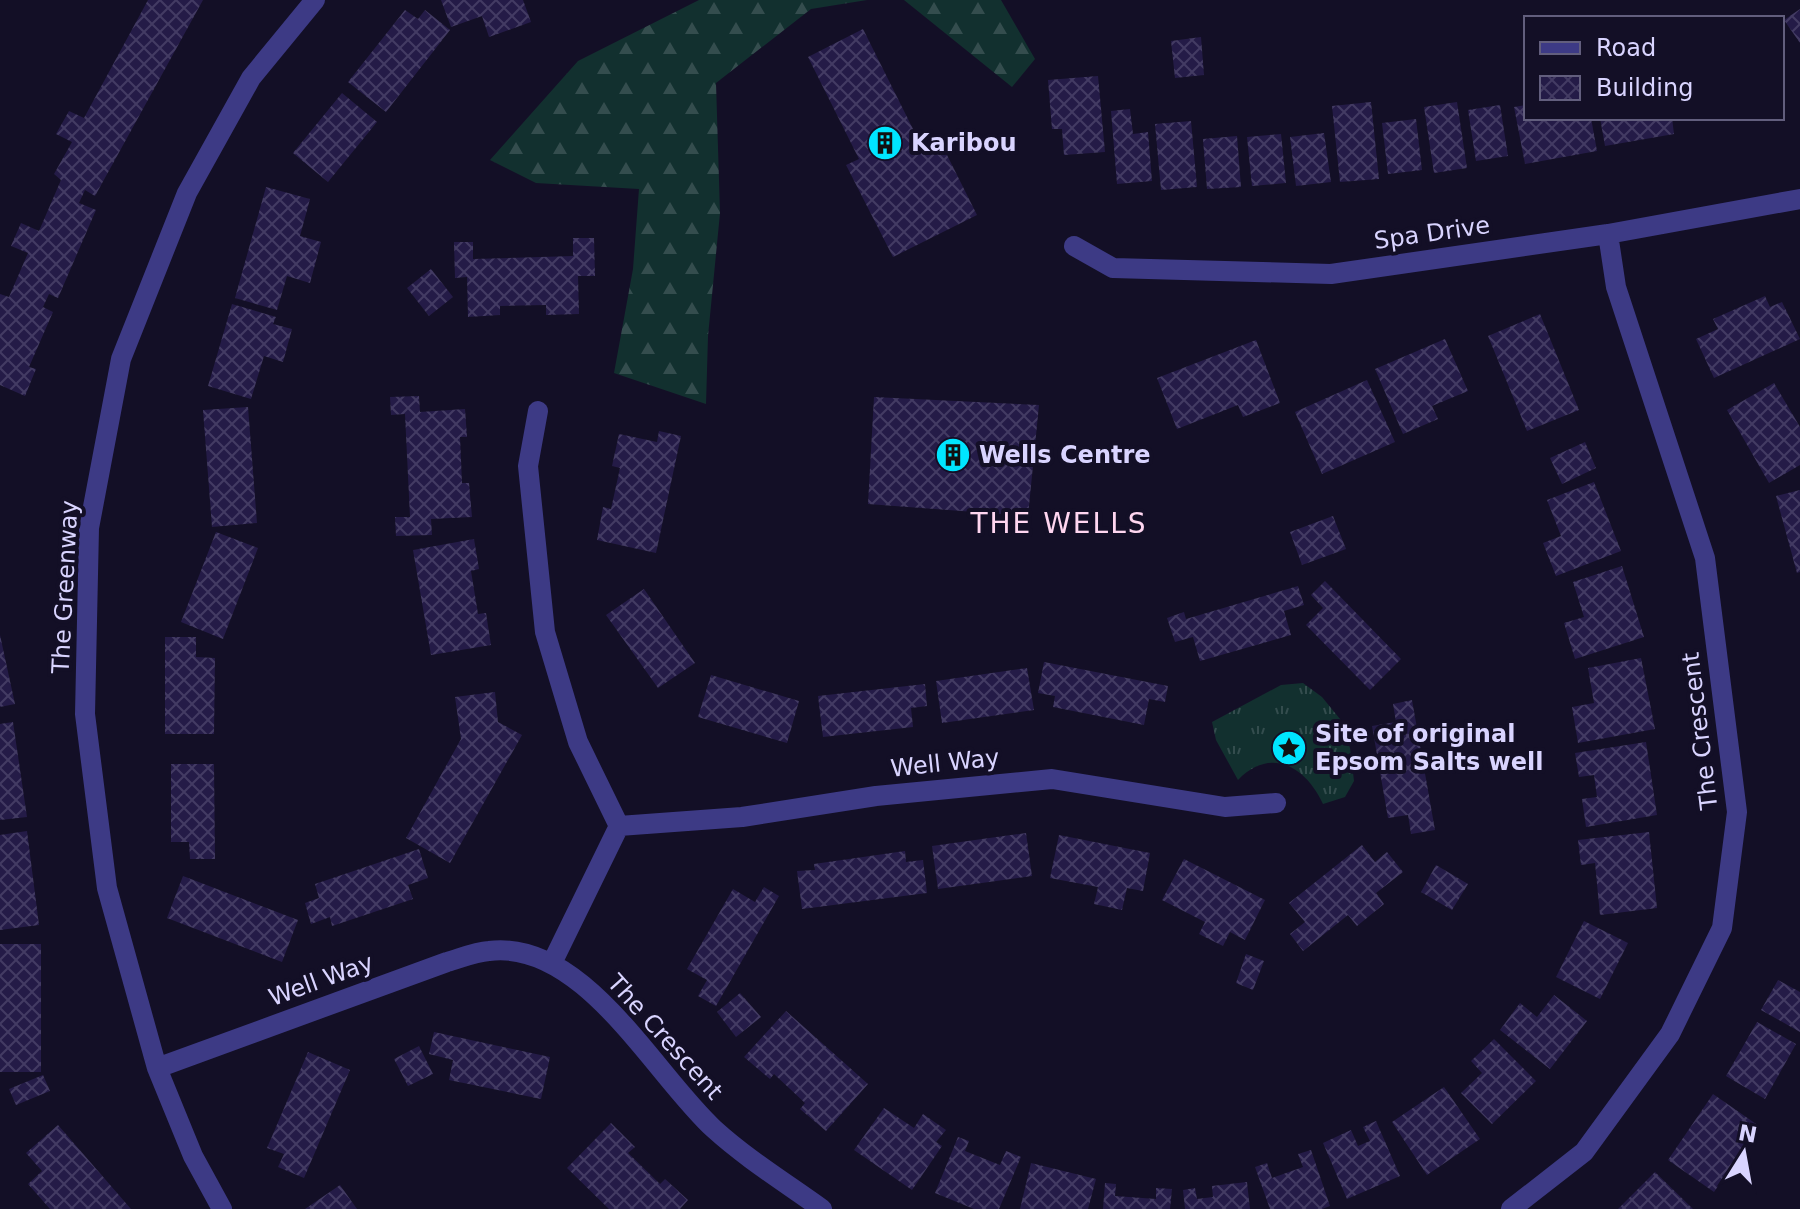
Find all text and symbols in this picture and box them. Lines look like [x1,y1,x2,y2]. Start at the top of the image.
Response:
legend [1524,16,1784,120]
text: Road [1596,34,1656,62]
text: Building [1596,74,1693,102]
building icon: Karibou [866,124,904,162]
place label: Karibou [911,129,1017,157]
street label: Spa Drive [1372,211,1492,255]
building icon: Wells Centre [934,436,972,474]
place label: Wells Centre [979,441,1151,469]
street label: The Greenway [46,500,84,675]
district label: THE WELLS [969,507,1148,540]
street label: The Crescent [1676,651,1724,812]
place label: Site of original Epsom Salts well [1315,720,1543,776]
place icon: Site of original Epsom Salts well [1270,729,1308,767]
street label: Well Way [889,743,1001,783]
street label: Well Way [265,948,377,1012]
street label: The Crescent [601,968,728,1105]
north arrow [1704,1113,1784,1193]
text: N [1736,1120,1759,1148]

